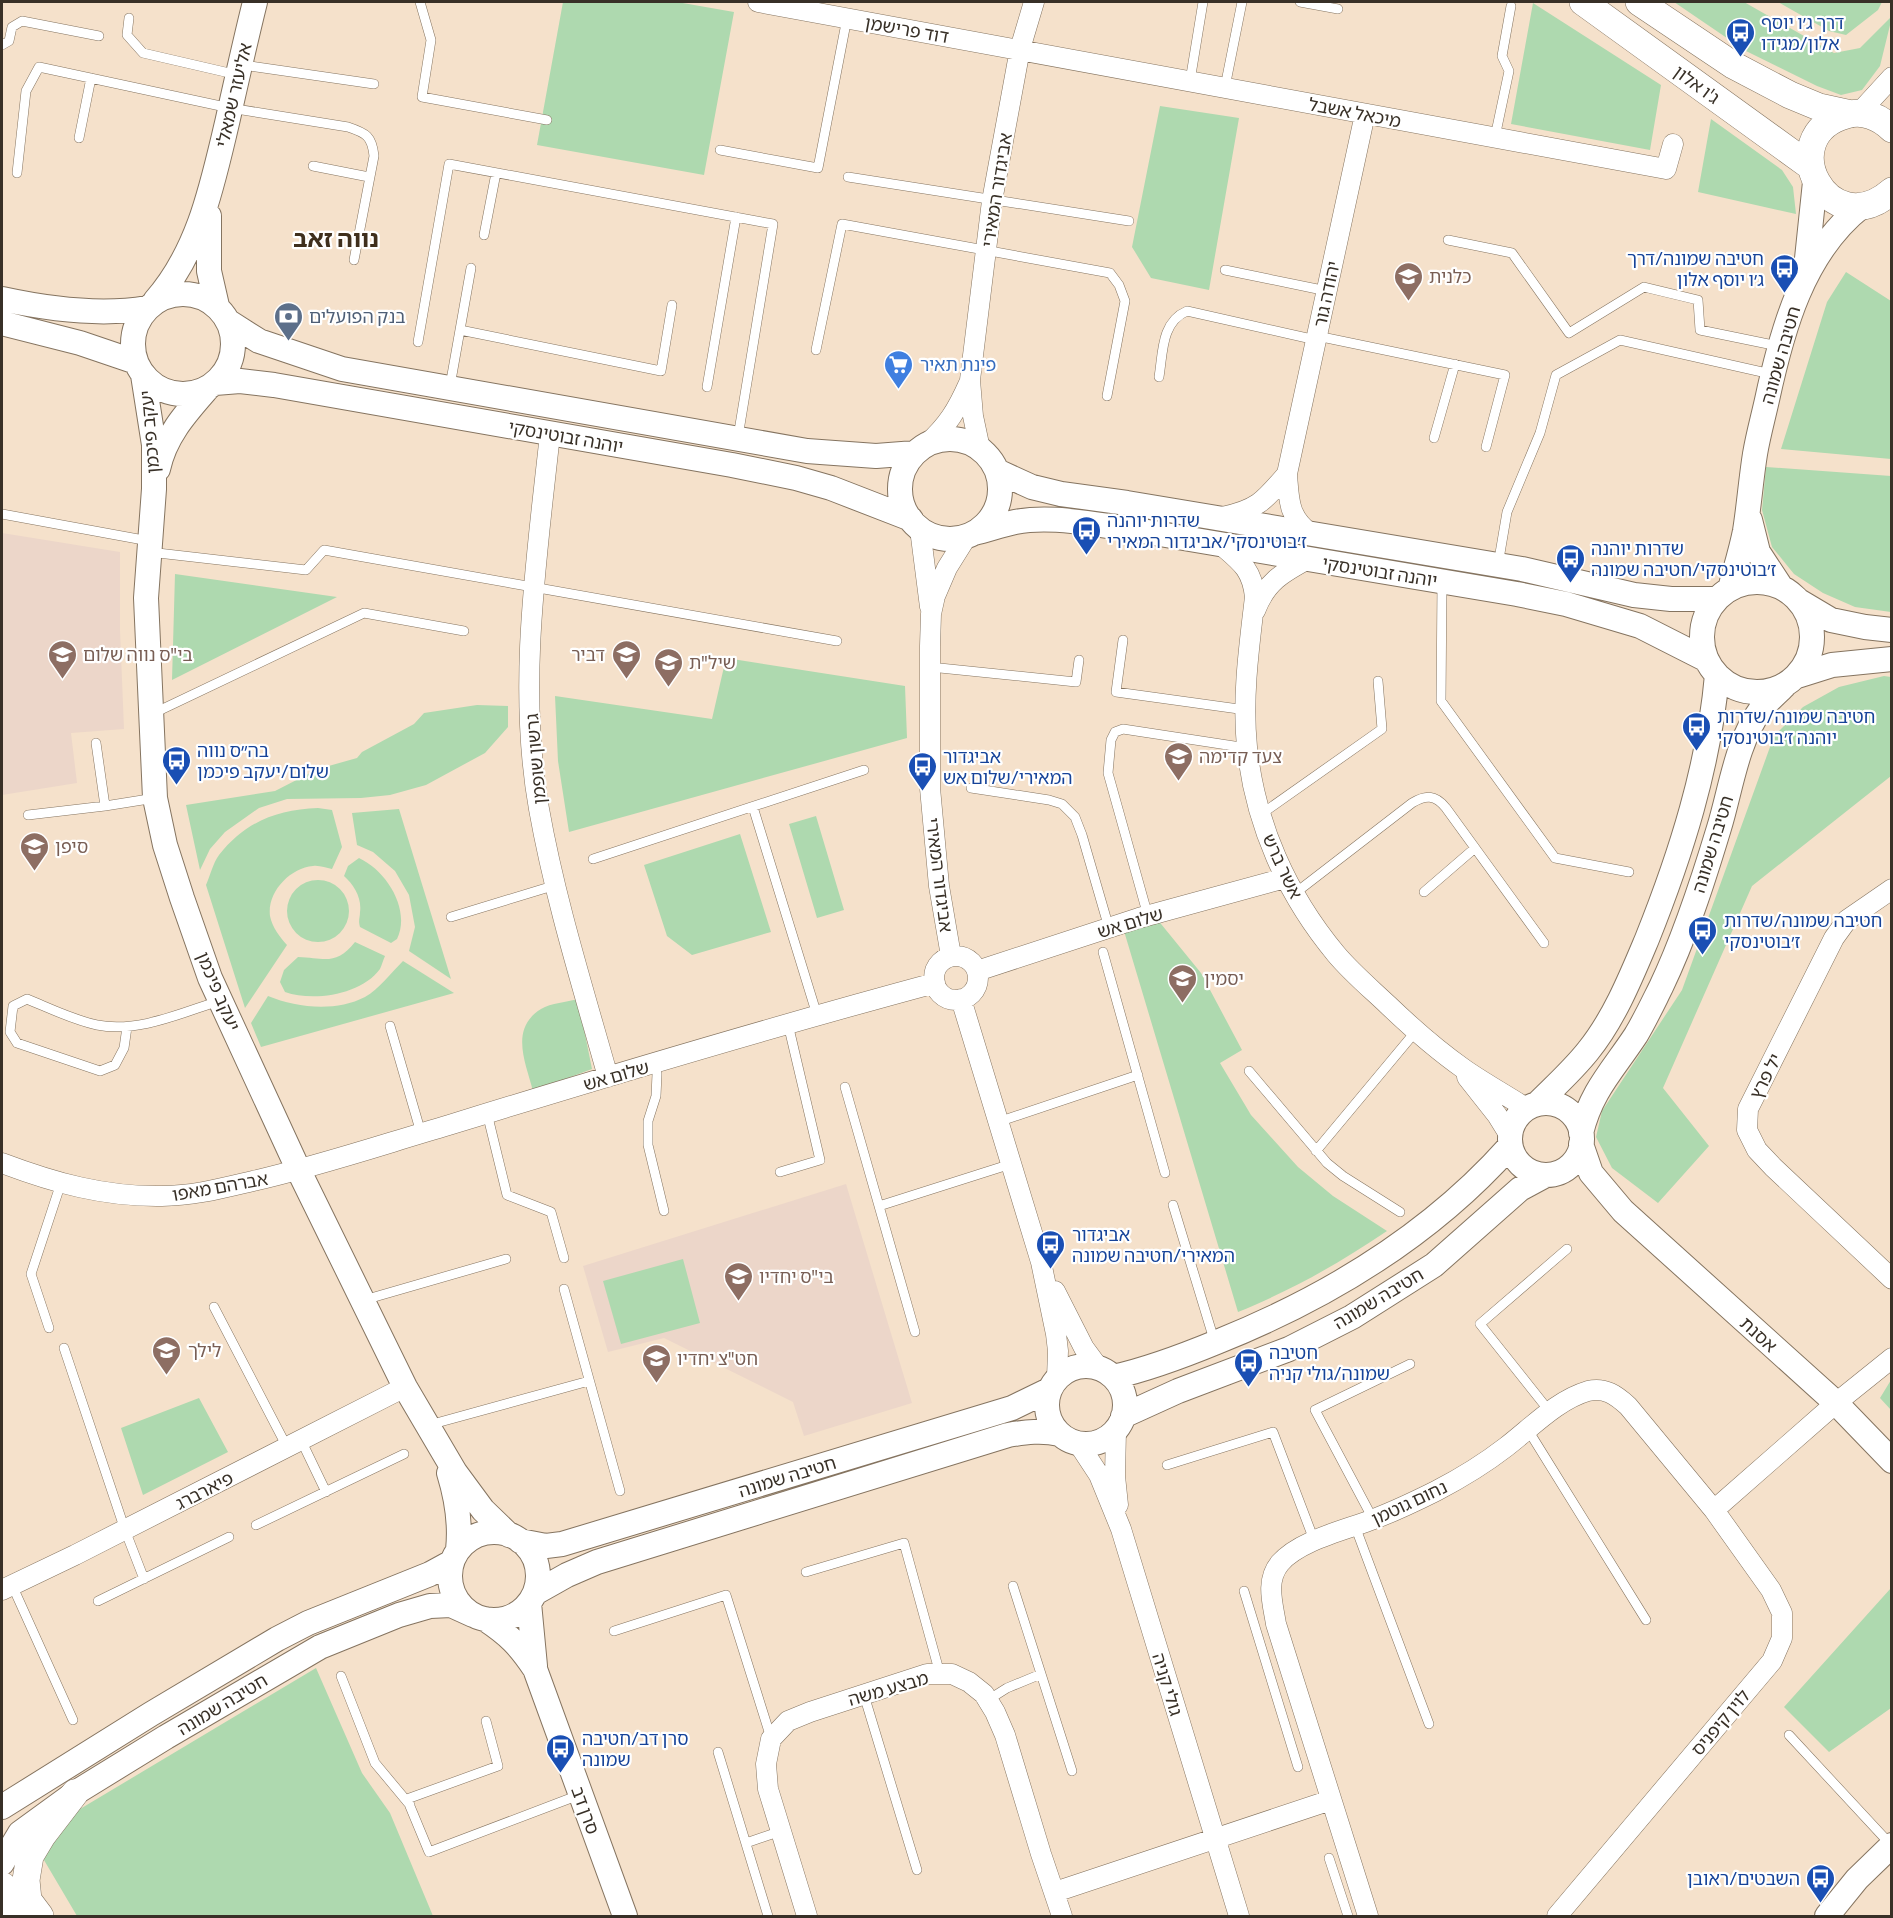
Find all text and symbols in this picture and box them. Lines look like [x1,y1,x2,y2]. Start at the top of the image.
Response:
street label: דוד פרישמן [863,11,951,47]
place label: דרך ג׳ו יוסף אלון/מגידו [1761,11,1844,54]
bus stop icon: דרך ג׳ו יוסף אלון/מגידו [1724,16,1756,58]
street label: אליעזר שמאלי [210,41,256,149]
street label: ג'ו אלון [1670,60,1724,108]
street label: מיכאל אשבל [1307,92,1403,132]
street label: אביגדור המאירי [976,131,1016,249]
district label: נווה זאב [293,223,379,252]
place label: חטיבה שמונה/דרך ג׳ו יוסף אלון [1627,247,1764,290]
bus stop icon: חטיבה שמונה/דרך ג׳ו יוסף אלון [1769,252,1801,294]
street label: יהודה גור [1308,259,1344,329]
school or university icon: כלנית [1392,260,1424,302]
place label: כלנית [1429,265,1472,287]
bank icon: בנק הפועלים [272,300,304,342]
street label: חטיבה שמונה [1755,303,1805,407]
place label: בנק הפועלים [309,305,406,327]
supermarket icon: פינת תאיר [883,348,915,390]
place label: פינת תאיר [920,353,996,375]
street label: יעקב פיכמן [134,389,164,475]
street label: יוהנה זבוטינסקי [507,415,625,457]
place label: שדרות יוהנה ז׳בוטינסקי/אביגדור המאירי [1107,509,1307,552]
bus stop icon: שדרות יוהנה ז׳בוטינסקי/אביגדור המאירי [1070,514,1102,556]
place label: שדרות יוהנה ז׳בוטינסקי/חטיבה שמונה [1591,537,1777,580]
bus stop icon: שדרות יוהנה ז׳בוטינסקי/חטיבה שמונה [1554,542,1586,584]
street label: יוהנה זבוטינסקי [1321,551,1439,591]
school or university icon: בי"ס נווה שלום [46,638,78,680]
school or university icon: דביר [610,638,642,680]
place label: בי"ס נווה שלום [83,643,193,665]
place label: דביר [571,643,605,665]
school or university icon: שיל"ת [652,646,684,688]
place label: שיל"ת [689,651,736,673]
place label: חטיבה שמונה/שדרות יוהנה ז׳בוטינסקי [1717,705,1875,748]
bus stop icon: חטיבה שמונה/שדרות יוהנה ז׳בוטינסקי [1680,710,1712,752]
street label: גרשון שופמן [520,713,550,805]
place label: בה״ס נווה שלום/יעקב פיכמן [197,739,329,782]
school or university icon: צעד קדימה [1162,740,1194,782]
bus stop icon: בה״ס נווה שלום/יעקב פיכמן [160,744,192,786]
place label: אביגדור המאירי/שלום אש [943,745,1073,788]
place label: צעד קדימה [1199,745,1282,767]
bus stop icon: אביגדור המאירי/שלום אש [906,750,938,792]
street label: חטיבה שמונה [1687,792,1737,896]
street label: אביגדור המאירי [922,816,958,934]
school or university icon: סיפן [18,830,50,872]
street label: אשר ברש [1258,830,1308,902]
place label: סיפן [55,835,88,857]
street label: שלום אש [1094,902,1166,942]
place label: חטיבה שמונה/שדרות ז׳בוטינסקי [1724,909,1882,952]
bus stop icon: חטיבה שמונה/שדרות ז׳בוטינסקי [1687,914,1719,956]
street label: יעקב פיכמן [193,948,245,1034]
school or university icon: יסמין [1167,962,1199,1004]
place label: יסמין [1204,967,1244,989]
street label: יל פרץ [1744,1050,1786,1102]
street label: שלום אש [580,1055,652,1095]
street label: אברהם מאפו [170,1167,270,1205]
place label: אביגדור המאירי/חטיבה שמונה [1072,1223,1235,1266]
bus stop icon: אביגדור המאירי/חטיבה שמונה [1035,1228,1067,1270]
school or university icon: בי"ס יחדיו [722,1260,754,1302]
street label: חטיבה שמונה [1329,1263,1427,1333]
place label: בי"ס יחדיו [759,1265,834,1287]
street label: אסנת [1736,1312,1782,1356]
school or university icon: לילך [151,1334,183,1376]
place label: לילך [188,1339,221,1361]
place label: חטיבה שמונה/גולי קניה [1269,1341,1390,1384]
school or university icon: חט"צ יחדיו [640,1342,672,1384]
bus stop icon: חטיבה שמונה/גולי קניה [1232,1346,1264,1388]
place label: חט"צ יחדיו [677,1347,758,1369]
street label: חטיבה שמונה [735,1451,839,1501]
street label: פיארברג [171,1466,237,1514]
street label: נחום גוטמן [1368,1475,1450,1529]
street label: גולי קניה [1148,1650,1188,1718]
street label: מבצע משה [845,1666,931,1710]
street label: חטיבה שמונה [173,1669,271,1739]
street label: לוין קיפניס [1686,1684,1754,1760]
place label: סרן דב/חטיבה שמונה [582,1727,689,1770]
bus stop icon: סרן דב/חטיבה שמונה [545,1732,577,1774]
street label: סרן דב [567,1783,605,1837]
bus stop icon: השבטים/ראובן [1805,1862,1837,1904]
place label: השבטים/ראובן [1687,1867,1800,1889]

